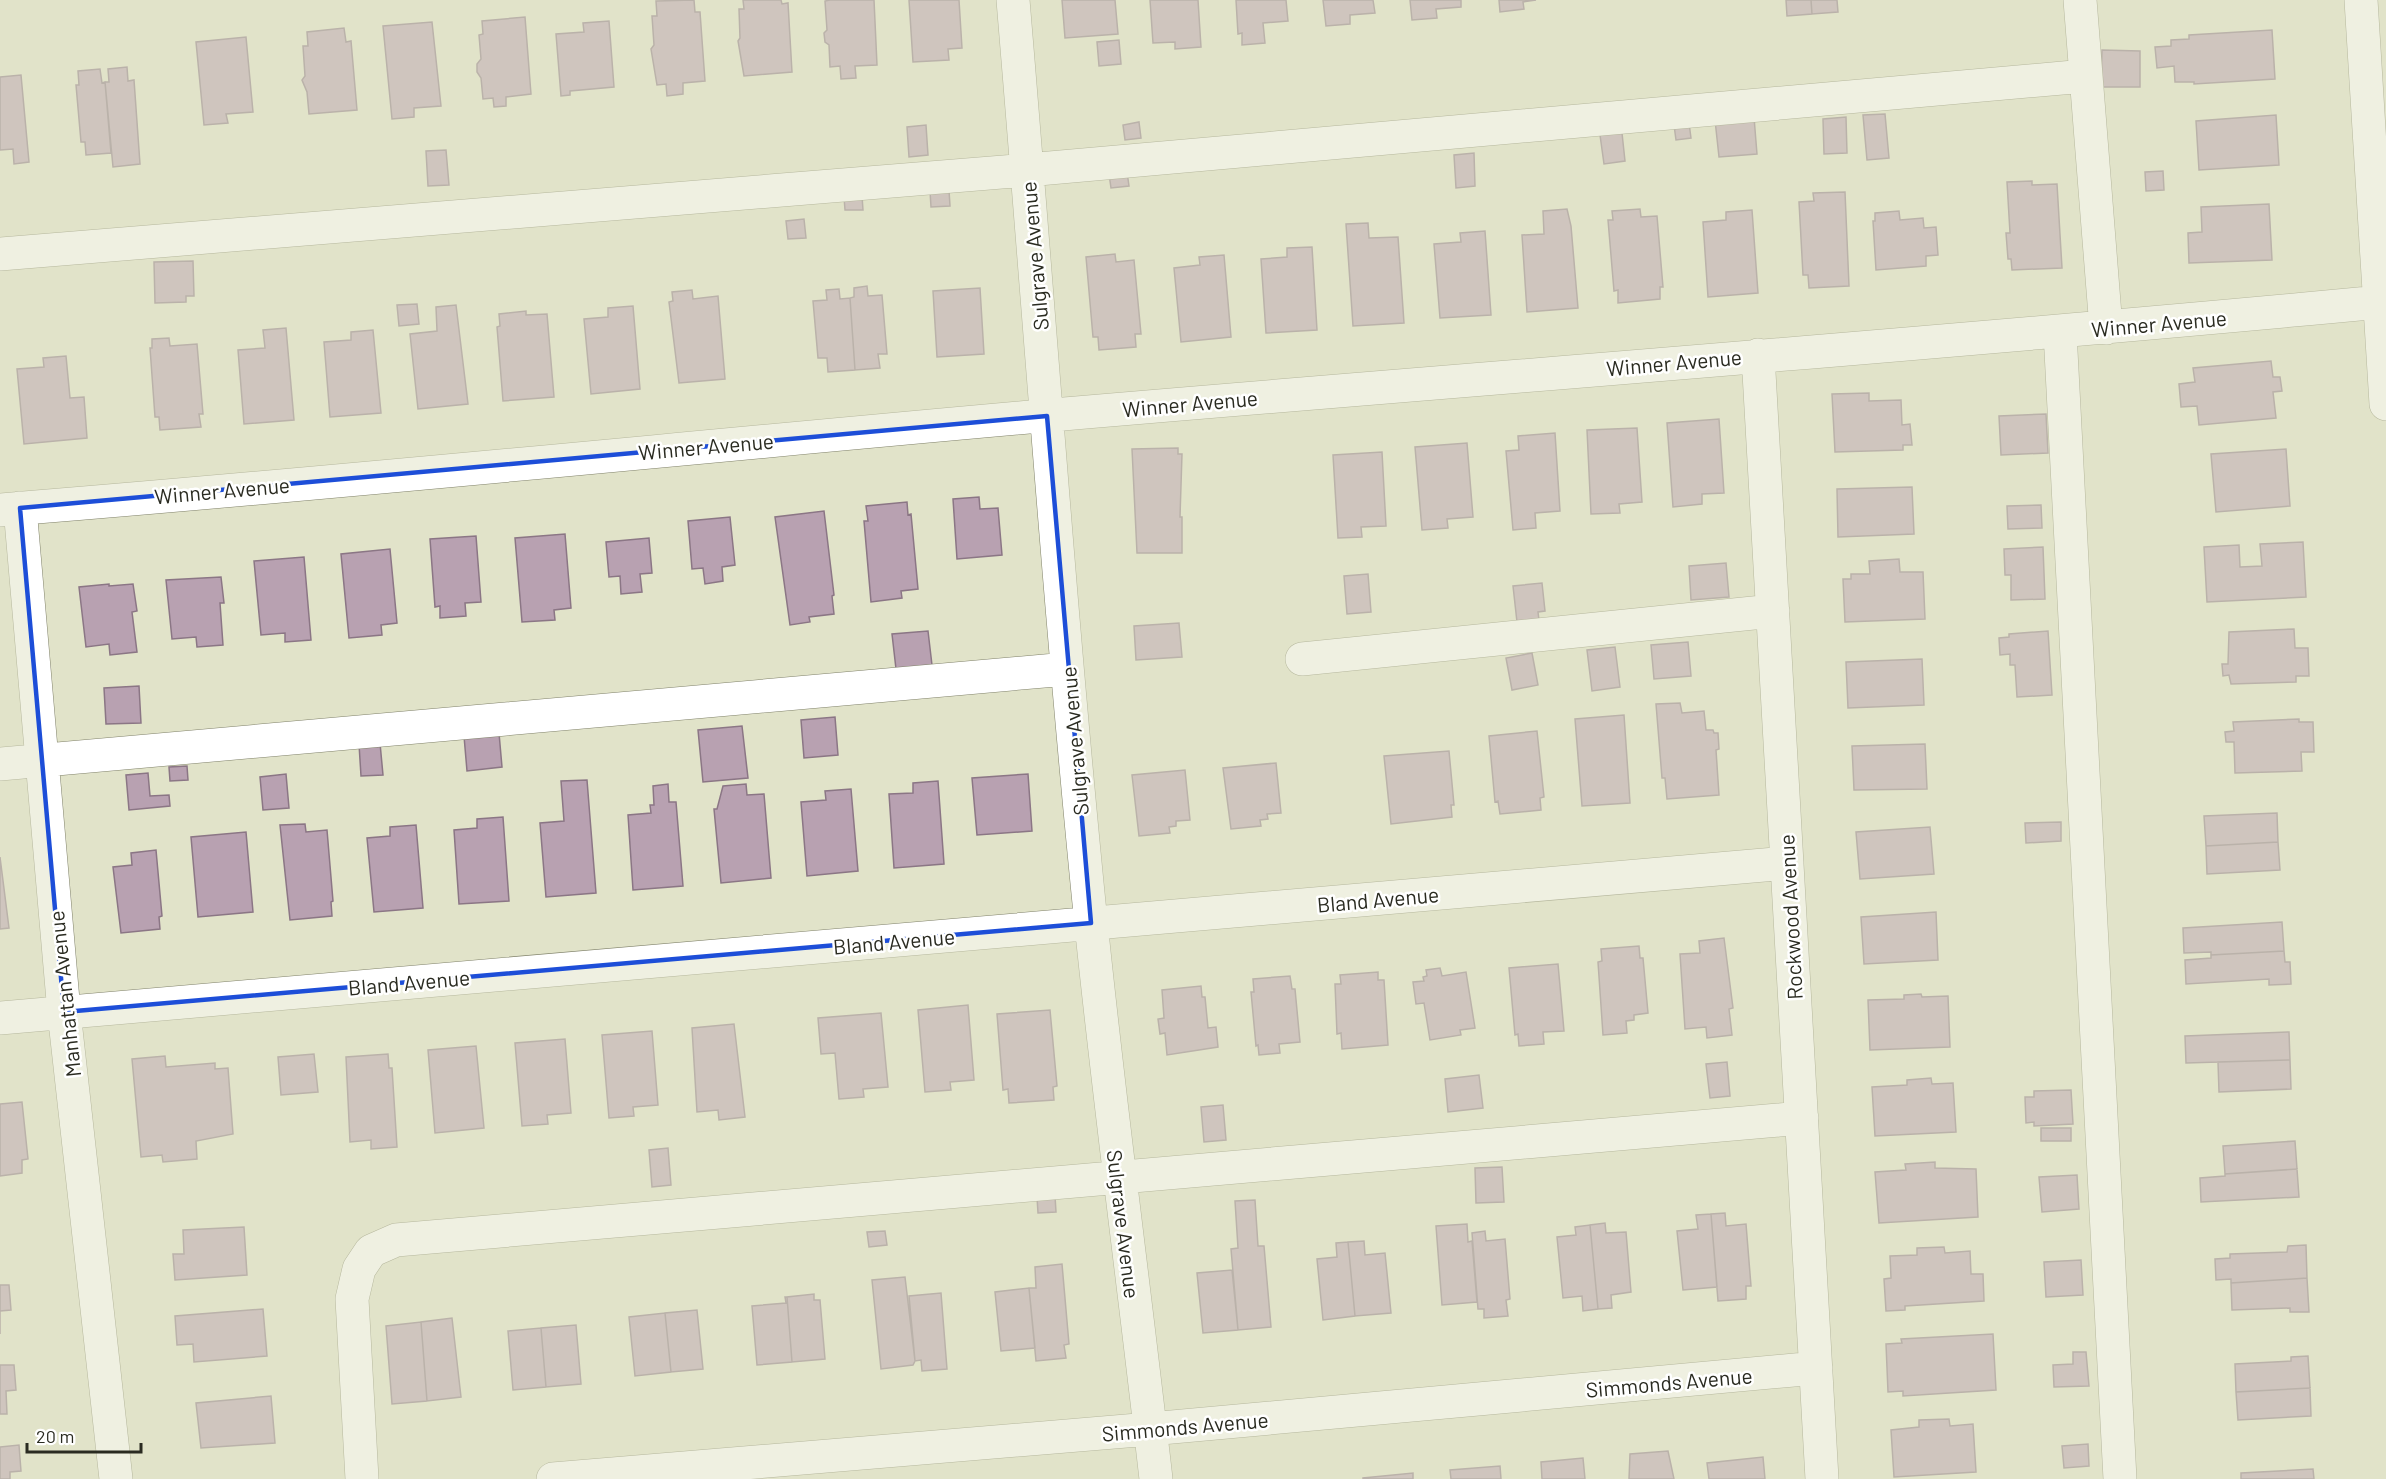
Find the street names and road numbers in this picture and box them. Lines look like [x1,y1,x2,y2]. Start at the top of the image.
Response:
street label: Sulgrave Avenue [1015,180,1053,332]
street label: Winner Avenue [2090,305,2228,341]
street label: Winner Avenue [1605,344,1743,380]
street label: Winner Avenue [1121,385,1259,421]
street label: Winner Avenue [637,428,775,464]
street label: Winner Avenue [153,472,291,508]
street label: Sulgrave Avenue [1055,665,1093,817]
street label: Rockwood Avenue [1773,834,1807,1000]
street label: Bland Avenue [1316,881,1440,917]
street label: Manhattan Avenue [43,910,85,1078]
street label: Bland Avenue [832,923,956,959]
street label: Bland Avenue [347,964,471,1000]
street label: Sulgrave Avenue [1102,1148,1146,1300]
street label: Simmonds Avenue [1585,1362,1753,1402]
street label: Simmonds Avenue [1101,1406,1269,1446]

